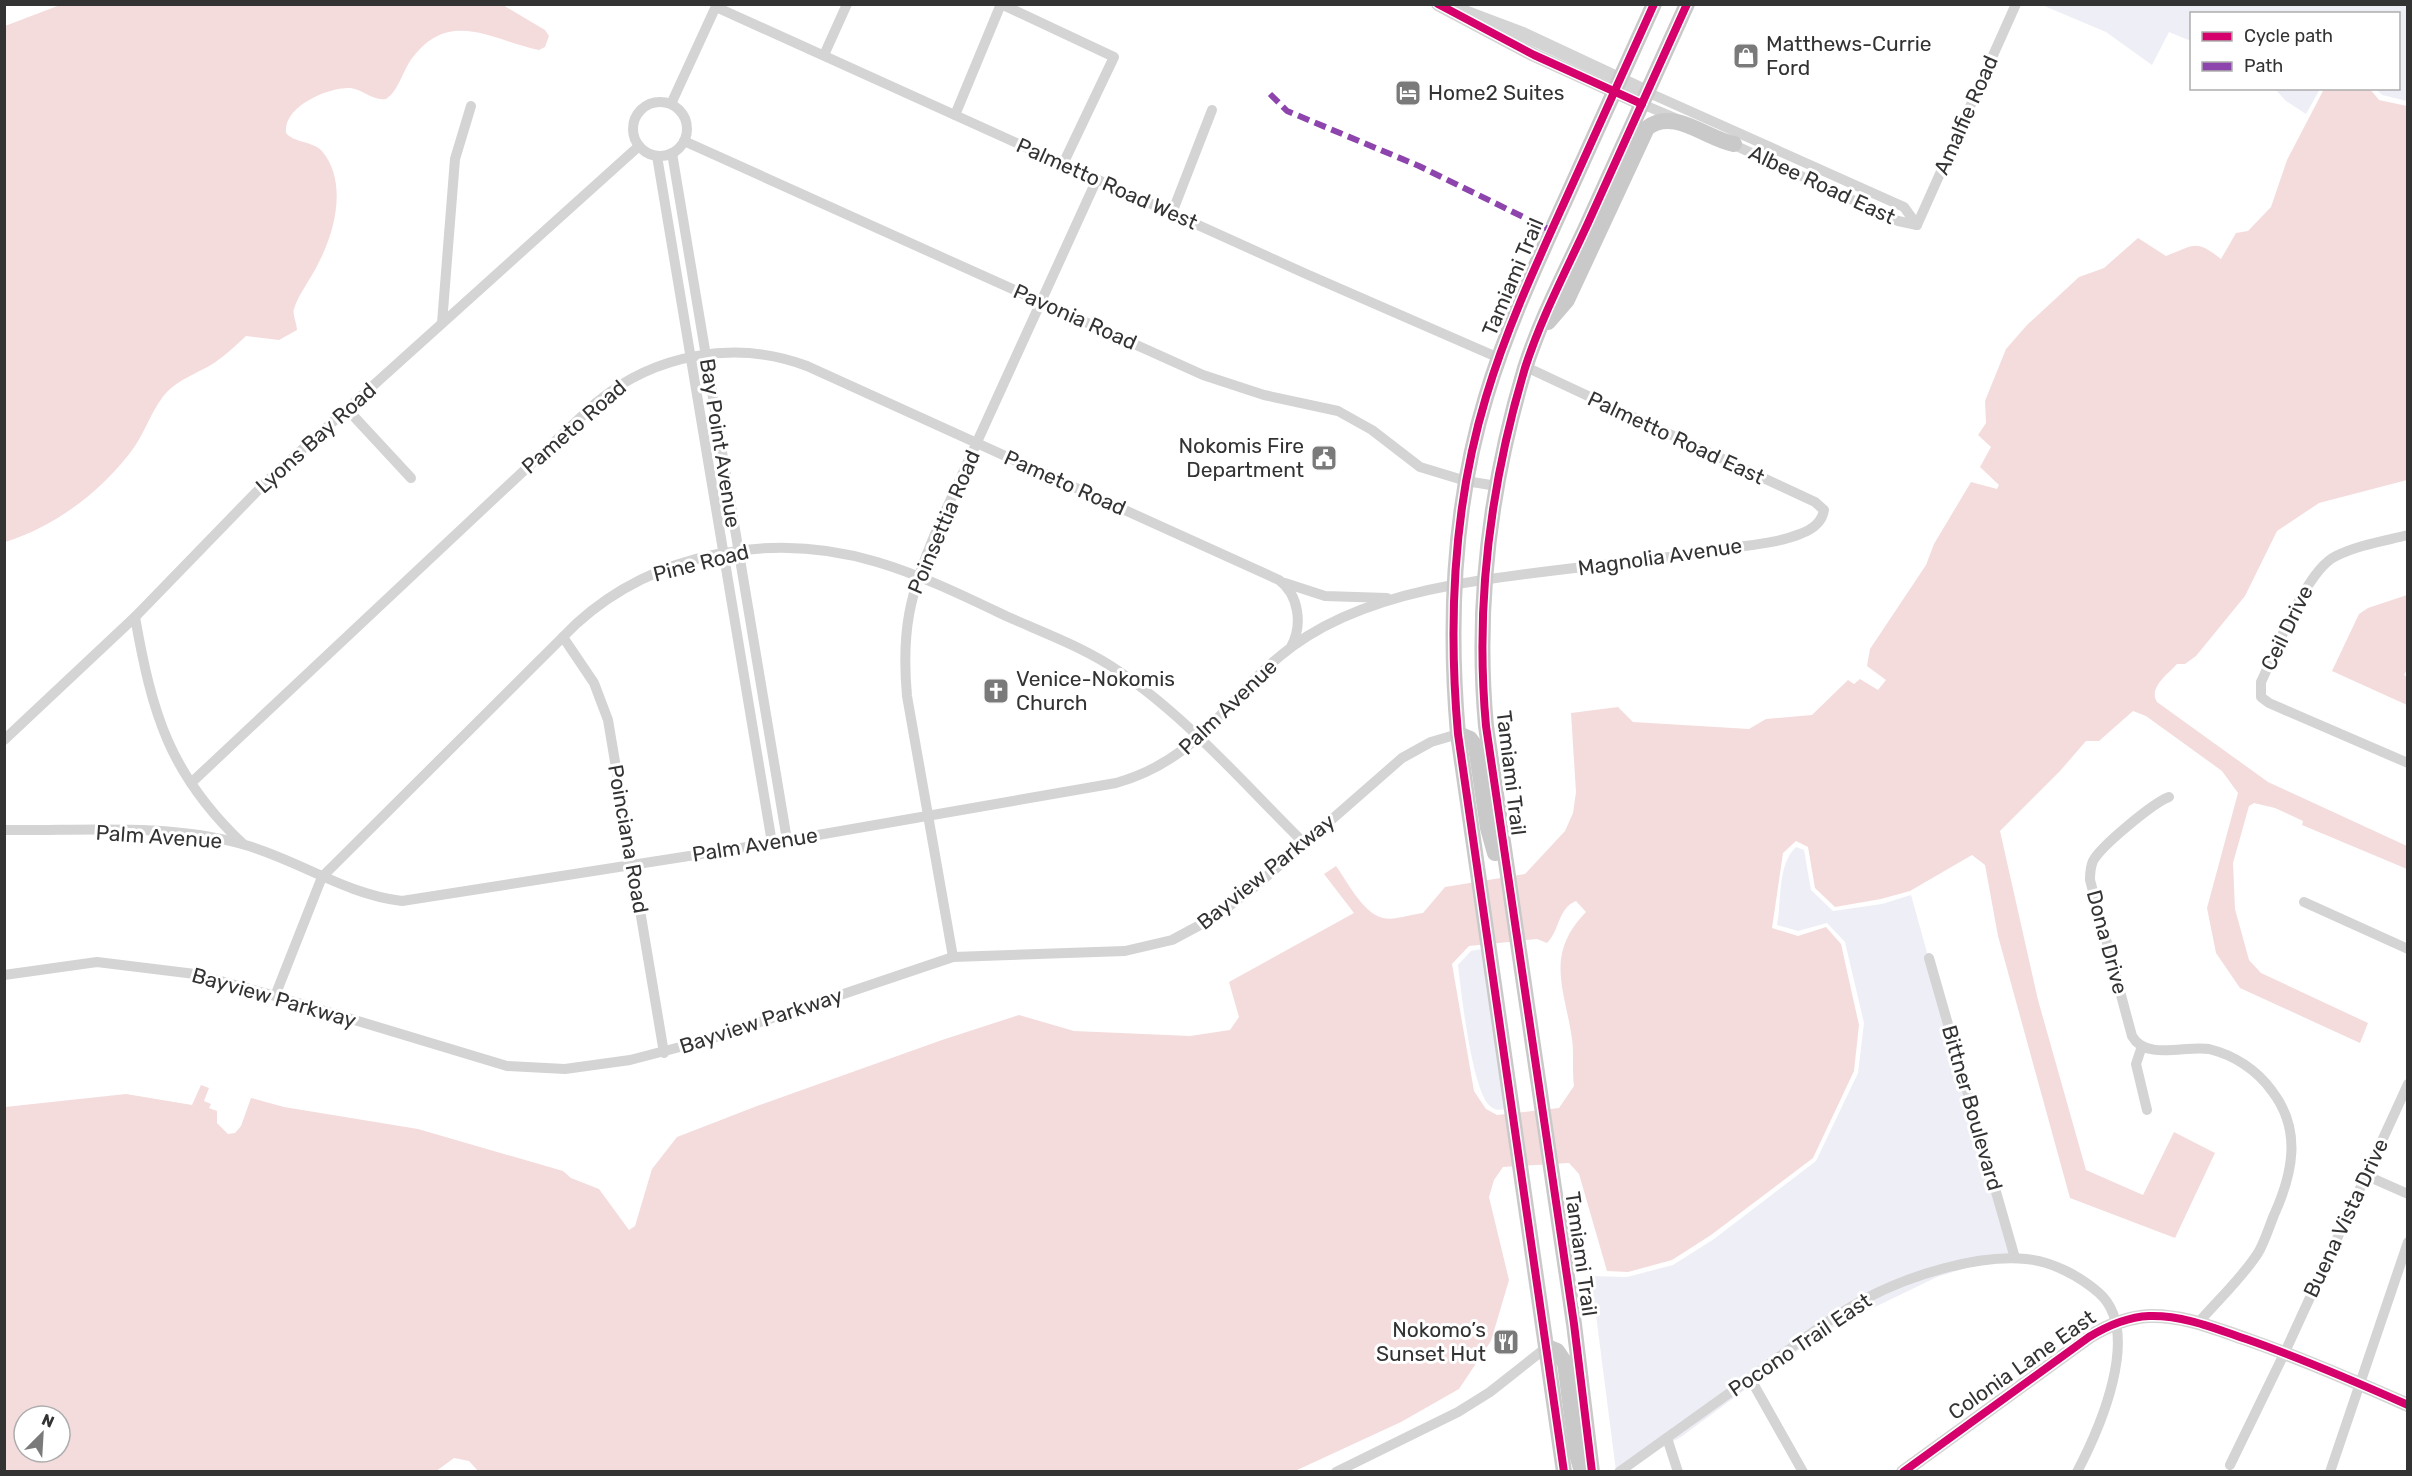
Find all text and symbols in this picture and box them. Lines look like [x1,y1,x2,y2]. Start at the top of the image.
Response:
legend [2190,12,2400,90]
text: Cycle path [2244,25,2333,47]
place label: Matthews-Currie Ford [1766,31,1932,80]
shop icon: Matthews-Currie Ford [1731,41,1761,71]
street label: Amalfie Road [1928,51,2003,178]
text: Path [2244,55,2283,77]
hotel icon: Home2 Suites [1393,78,1423,108]
place label: Home2 Suites [1428,80,1564,105]
street label: Palmetto Road West [1013,132,1202,235]
street label: Albee Road East [1745,140,1899,229]
street label: Tamiami Trail [1477,214,1549,339]
street label: Pavonia Road [1010,278,1141,355]
street label: Bay Point Avenue [695,357,746,529]
street label: Pameto Road [516,374,631,479]
street label: Lyons Bay Road [250,377,381,498]
street label: Palmetto Road East [1584,386,1769,489]
place label: Nokomis Fire Department [1178,433,1304,482]
public building icon: Nokomis Fire Department [1309,443,1339,473]
street label: Pameto Road [1001,445,1130,520]
street label: Poinsettia Road [902,446,985,597]
street label: Magnolia Avenue [1576,533,1744,580]
street label: Pine Road [650,539,751,586]
street label: Ceil Drive [2255,581,2318,674]
street label: Palm Avenue [1173,654,1282,760]
place label: Venice-Nokomis Church [1016,666,1175,715]
church icon: Venice-Nokomis Church [981,676,1011,706]
street label: Tamiami Trail [1491,709,1532,837]
street label: Poinciana Road [603,763,654,915]
street label: Bayview Parkway [1192,808,1340,935]
street label: Palm Avenue [95,820,223,853]
street label: Palm Avenue [690,822,819,867]
street label: Dona Drive [2082,887,2133,997]
street label: Bayview Parkway [189,962,360,1033]
street label: Bayview Parkway [676,982,846,1059]
street label: Bittner Boulevard [1937,1022,2008,1193]
street label: Buena Vista Drive [2298,1134,2393,1301]
street label: Tamiami Trail [1560,1190,1603,1318]
street label: Pocono Trail East [1724,1288,1876,1402]
street label: Colonia Lane East [1943,1304,2100,1425]
place label: Nokomo’s Sunset Hut [1376,1317,1486,1366]
restaurant icon: Nokomo’s Sunset Hut [1491,1327,1521,1357]
north arrow [12,1404,72,1464]
text: N [39,1410,57,1432]

